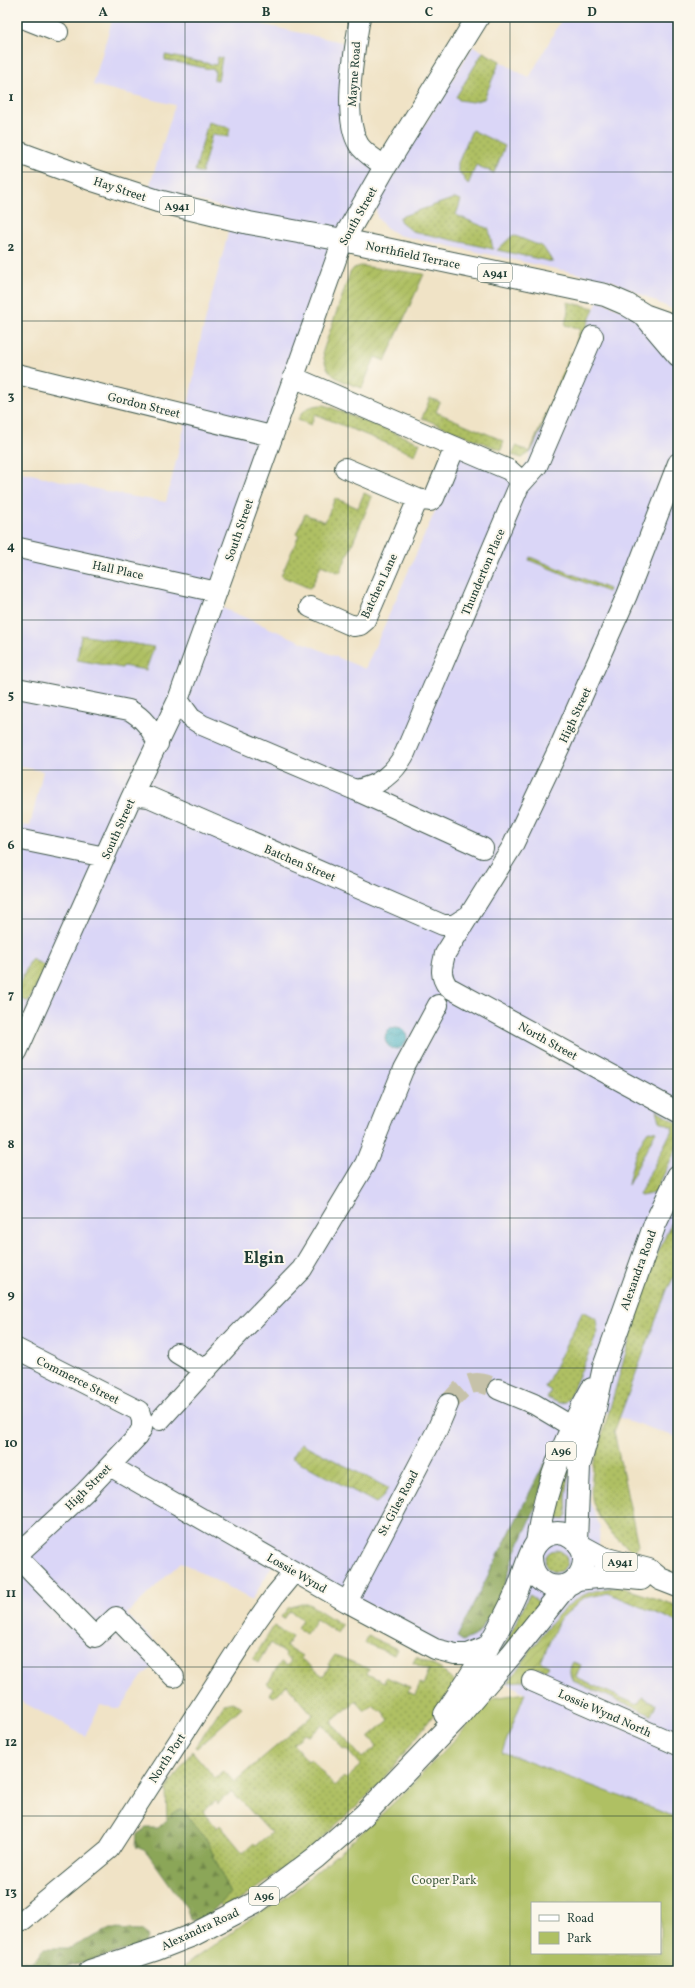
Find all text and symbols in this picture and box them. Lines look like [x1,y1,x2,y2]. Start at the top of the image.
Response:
text: A [98,4,108,22]
text: B [262,4,271,22]
text: C [425,4,433,22]
text: D [587,4,597,22]
street label: Mayne Road [345,41,365,107]
text: 1 [8,89,14,107]
street label: Hay Street [91,174,148,206]
street label: South Street [336,184,382,249]
road number: A941 [160,197,194,215]
street label: Northfield Terrace [364,238,462,274]
text: 2 [8,239,15,257]
road number: A941 [478,264,512,282]
text: 3 [8,388,15,406]
street label: Gordon Street [106,389,182,423]
street label: South Street [222,497,258,564]
street label: Thunderton Place [458,526,510,618]
text: 4 [7,538,15,556]
street label: Batchen Lane [358,551,402,622]
street label: Hall Place [91,558,145,584]
street label: High Street [556,685,596,746]
text: 5 [8,687,14,705]
street label: South Street [98,796,139,862]
text: 6 [7,837,15,855]
street label: Batchen Street [261,842,338,886]
text: 7 [8,987,14,1005]
street label: North Street [515,1019,580,1065]
text: 8 [7,1136,15,1154]
street label: Alexandra Road [617,1228,661,1313]
district label: Elgin [244,1248,285,1270]
text: 9 [7,1286,15,1304]
street label: Commerce Street [33,1353,122,1409]
text: 10 [4,1435,18,1453]
road number: A96 [546,1442,576,1460]
street label: High Street [62,1461,116,1515]
street label: St. Giles Road [375,1468,423,1539]
street label: Lossie Wynd [264,1550,330,1598]
road number: A941 [603,1553,637,1571]
text: 11 [6,1585,16,1603]
street label: Lossie Wynd North [555,1686,654,1742]
street label: North Port [146,1731,190,1787]
text: 12 [5,1734,17,1752]
park label: Cooper Park [411,1873,477,1889]
text: 13 [5,1884,17,1902]
road number: A96 [249,1887,279,1905]
legend [531,1902,661,1954]
street label: Alexandra Road [159,1905,242,1955]
text: Road [567,1911,594,1927]
text: Park [567,1931,592,1947]

